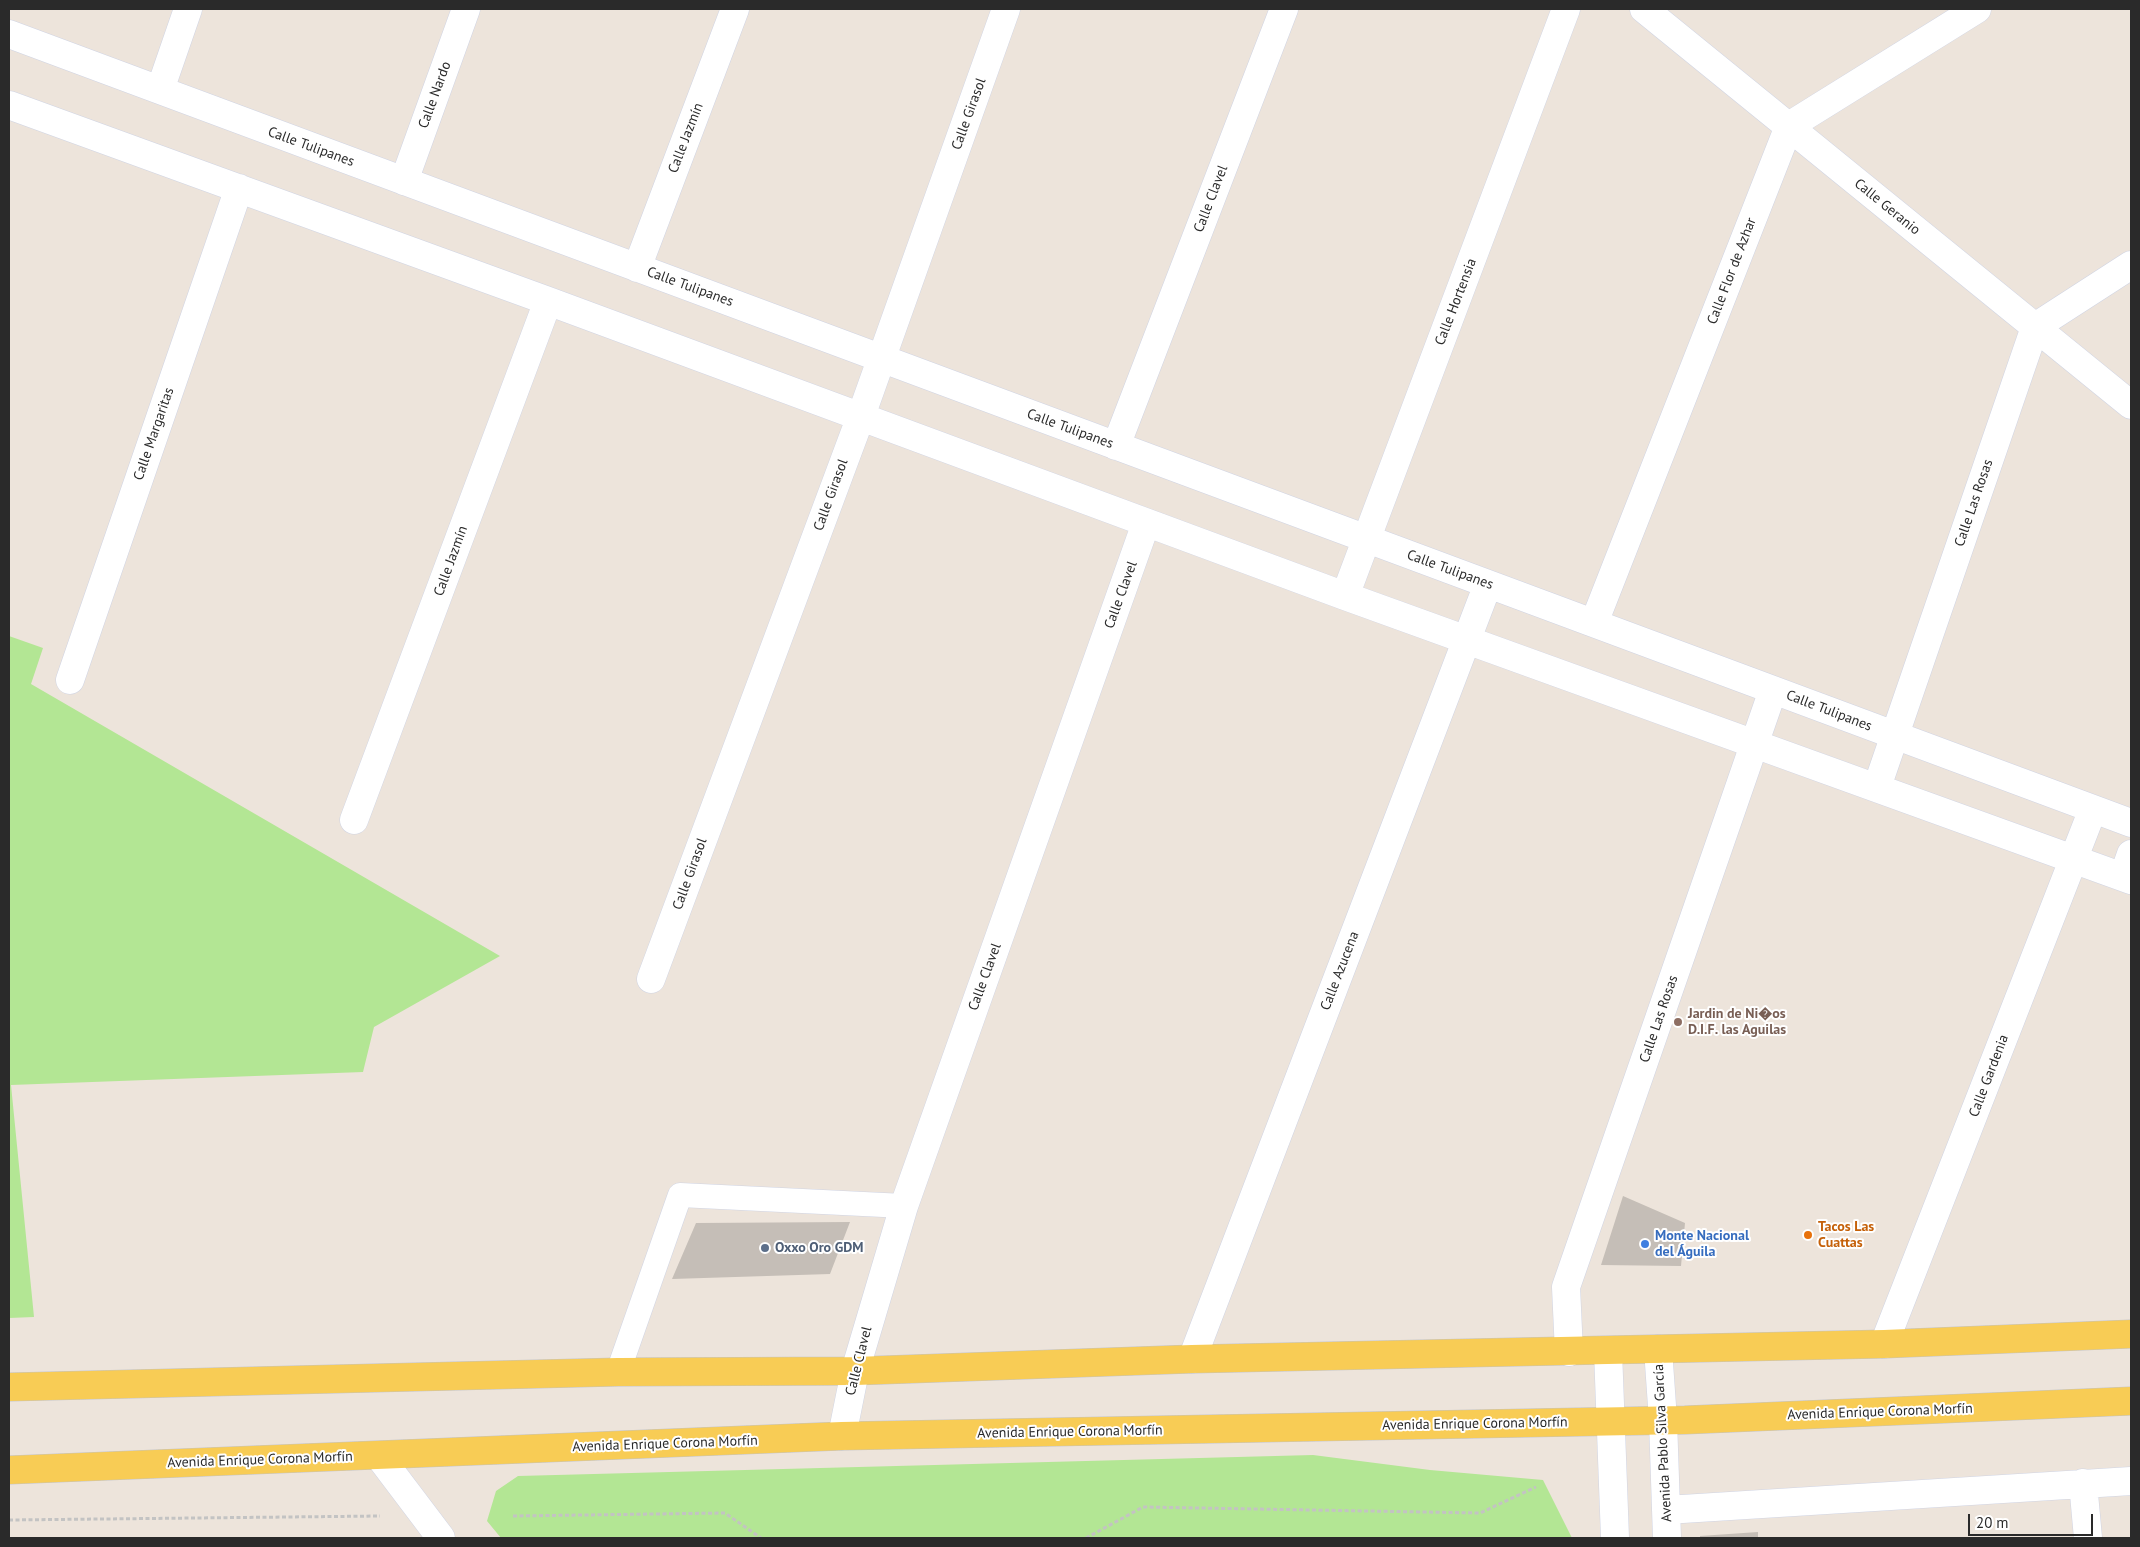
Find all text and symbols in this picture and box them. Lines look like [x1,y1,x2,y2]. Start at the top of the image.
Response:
street label: Calle Nardo [415,59,455,131]
street label: Calle Girasol [948,76,990,152]
street label: Calle Jazmín [665,101,707,175]
street label: Calle Tulipanes [266,124,356,170]
street label: Calle Clavel [1191,163,1231,235]
street label: Calle Geranio [1851,175,1923,239]
street label: Calle Flor de Azhar [1704,215,1760,327]
street label: Calle Hortensia [1432,256,1480,348]
street label: Calle Tulipanes [645,264,735,310]
street label: Calle Margaritas [130,385,178,483]
street label: Calle Tulipanes [1025,406,1115,452]
street label: Calle Girasol [810,457,852,533]
street label: Calle Las Rosas [1951,457,1997,549]
street label: Calle Jazmín [430,523,472,599]
street label: Calle Tulipanes [1405,547,1495,593]
street label: Calle Clavel [1101,559,1141,631]
street label: Calle Tulipanes [1784,687,1874,735]
street label: Calle Girasol [669,836,711,912]
street label: Calle Azucena [1317,929,1363,1013]
street label: Calle Clavel [965,941,1005,1013]
street label: Calle Las Rosas [1636,973,1682,1065]
place label: Jardin de Ni�os D.I.F. las Aguilas [1688,1006,1786,1038]
marker: Jardin de Ni�os D.I.F. las Aguilas [1672,1016,1684,1028]
street label: Calle Gardenia [1966,1032,2012,1120]
place label: Tacos Las Cuattas [1818,1219,1874,1252]
place label: Monte Nacional del Águila [1655,1228,1749,1260]
marker: Tacos Las Cuattas [1802,1229,1814,1241]
marker: Monte Nacional del Águila [1639,1238,1651,1250]
place label: Oxxo Oro GDM [775,1240,863,1256]
marker: Oxxo Oro GDM [759,1242,771,1254]
street label: Calle Clavel [842,1325,876,1397]
street label: Avenida Pablo Silva García [1650,1364,1676,1522]
street label: Avenida Enrique Corona Morfín [1787,1400,1973,1424]
street label: Avenida Enrique Corona Morfín [1382,1414,1568,1434]
street label: Avenida Enrique Corona Morfín [977,1422,1163,1442]
street label: Avenida Enrique Corona Morfín [572,1432,758,1456]
street label: Avenida Enrique Corona Morfín [167,1448,353,1472]
scale bar [1970,1504,2095,1536]
text: 20 m [1976,1513,2009,1532]

